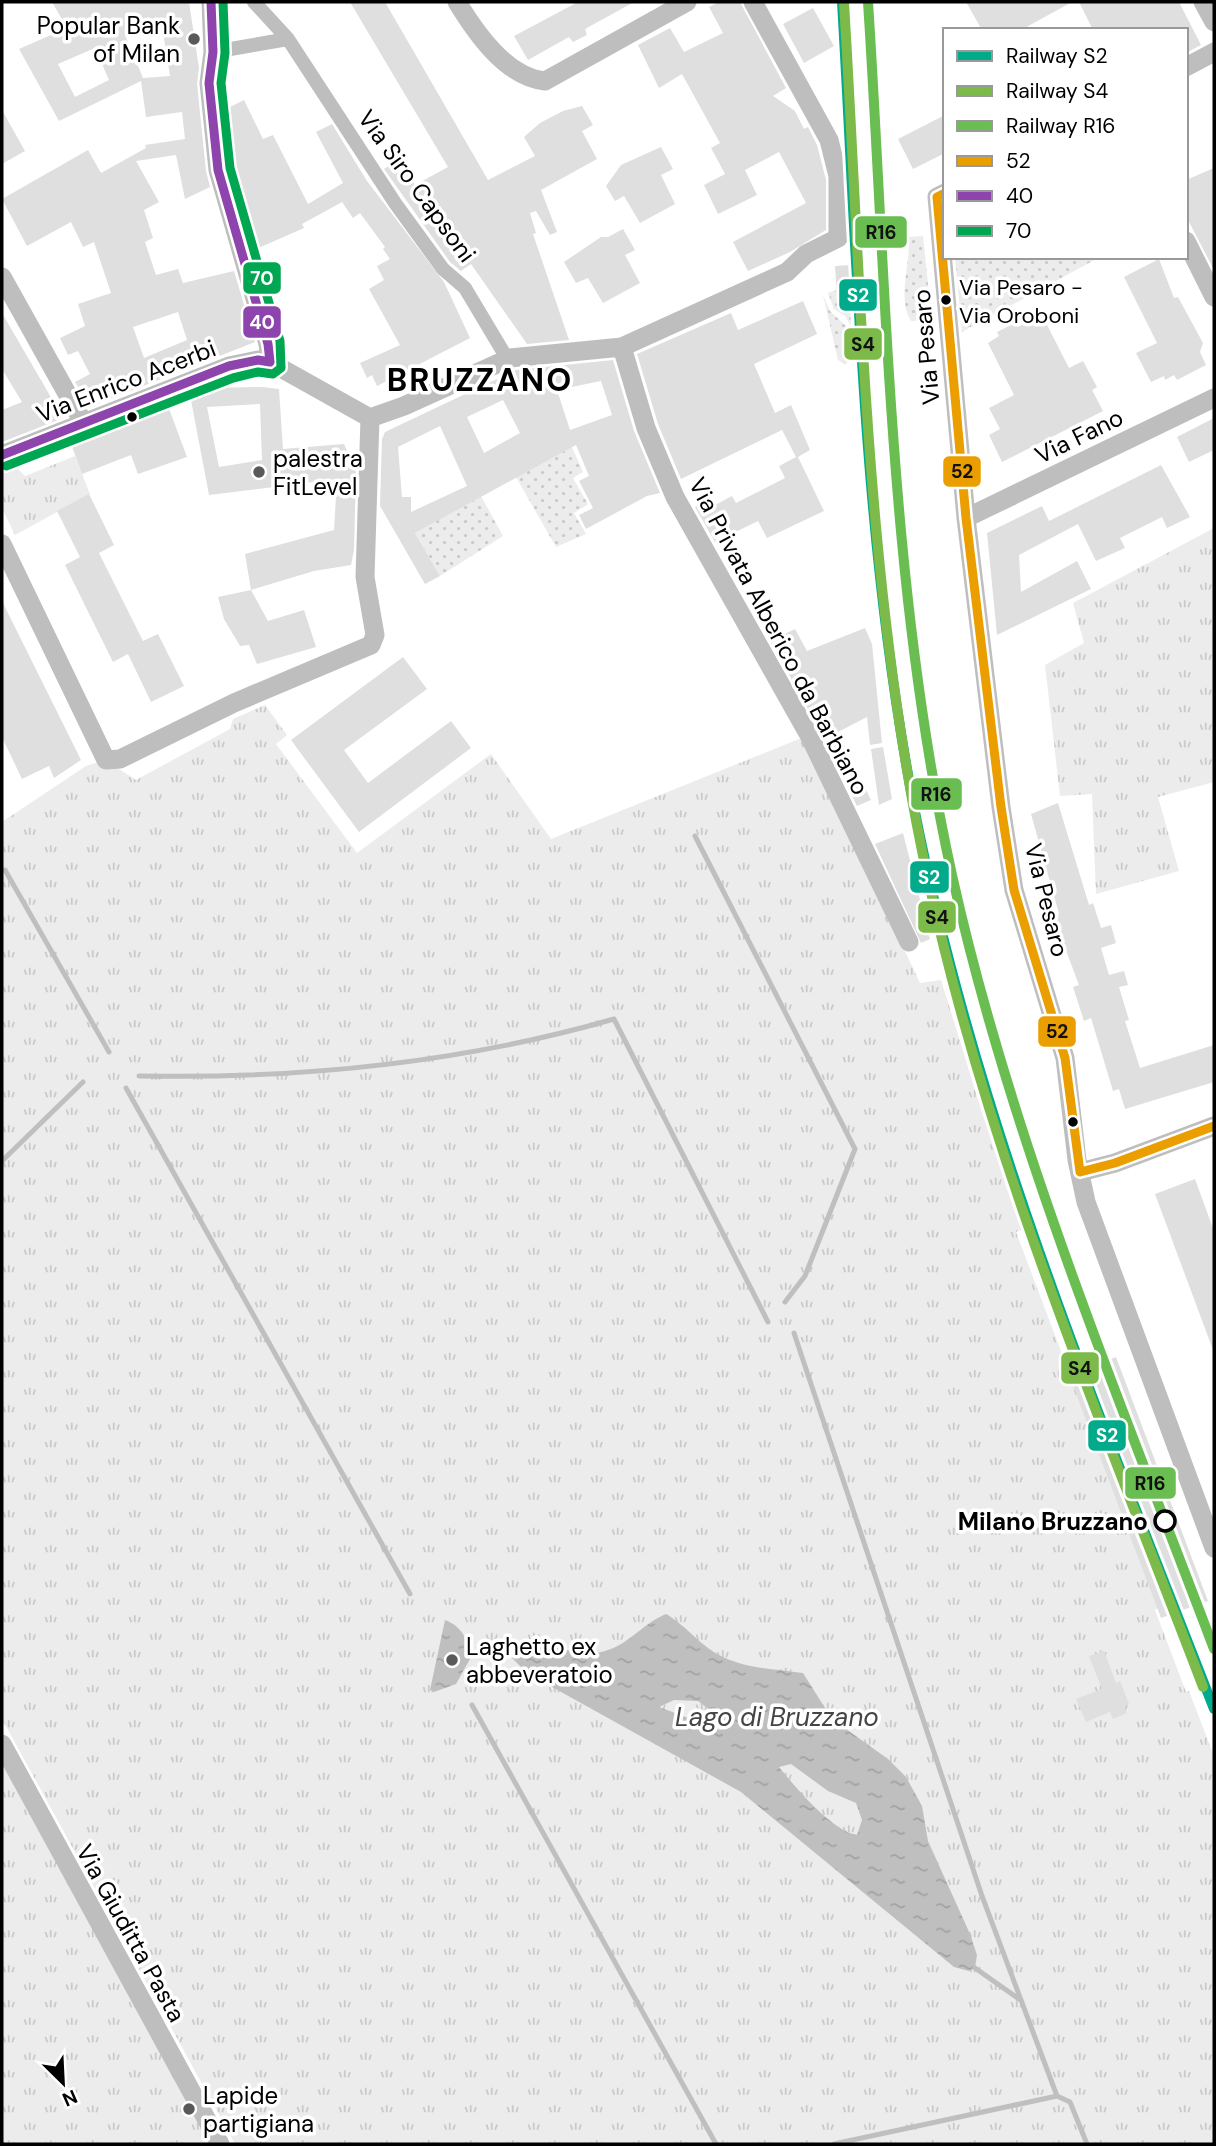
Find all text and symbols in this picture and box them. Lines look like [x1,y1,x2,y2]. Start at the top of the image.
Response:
place label: Popular Bank of Milan [37,10,180,69]
legend [943,28,1188,259]
marker: Popular Bank of Milan [186,31,202,47]
text: Railway S2 [1006,42,1108,70]
text: Railway S4 [1006,77,1109,105]
street label: Via Siro Capsoni [351,104,483,268]
text: Railway R16 [1006,112,1116,140]
text: 52 [1006,147,1031,175]
text: 40 [1006,182,1033,210]
line badge: R16 [854,215,908,249]
text: 70 [1006,217,1031,245]
text: R16 [866,220,896,245]
line badge: 70 [242,261,282,295]
text: 70 [250,266,274,291]
place label: Via Pesaro - Via Oroboni [959,273,1083,330]
line badge: S2 [838,278,878,312]
text: S2 [847,283,869,308]
street label: Via Pesaro [906,288,946,406]
marker: Via Pesaro - Via Oroboni [939,293,953,307]
line badge: 40 [242,305,282,339]
text: 40 [249,310,275,335]
line badge: S4 [843,327,883,361]
text: S4 [851,332,875,357]
street label: Via Enrico Acerbi [32,333,220,429]
district label: BRUZZANO [387,359,573,401]
street label: Via Fano [1030,401,1128,471]
unlabelled marker [125,410,139,424]
place label: palestra FitLevel [273,443,363,502]
line badge: 52 [942,455,982,488]
text: 52 [951,459,973,484]
marker: palestra FitLevel [251,464,267,480]
street label: Via Privata Alberico da Barbiano [682,472,876,800]
line badge: R16 [910,777,963,811]
text: R16 [921,782,951,807]
street label: Via Pesaro [1018,840,1076,960]
line badge: S2 [909,860,950,894]
text: S2 [918,865,940,890]
line badge: S4 [917,900,957,934]
text: S4 [925,905,949,930]
line badge: 52 [1037,1015,1077,1048]
text: 52 [1046,1019,1068,1044]
unlabelled marker [1066,1115,1080,1129]
line badge: S4 [1060,1351,1100,1385]
text: S4 [1068,1356,1092,1381]
line badge: S2 [1087,1419,1127,1452]
text: S2 [1096,1423,1118,1448]
line badge: R16 [1124,1466,1177,1500]
text: R16 [1135,1471,1165,1496]
place label: Milano Bruzzano [958,1506,1148,1537]
marker: Milano Bruzzano [1154,1510,1176,1532]
place label: Laghetto ex abbeveratoio [466,1631,613,1690]
marker: Laghetto ex abbeveratoio [444,1652,460,1668]
water label: Lago di Bruzzano [675,1700,879,1734]
street label: Via Giuditta Pasta [69,1839,193,2027]
north arrow [28,2048,98,2118]
place label: Lapide partigiana [203,2080,314,2139]
text: N [58,2084,81,2112]
marker: Lapide partigiana [181,2101,197,2117]

